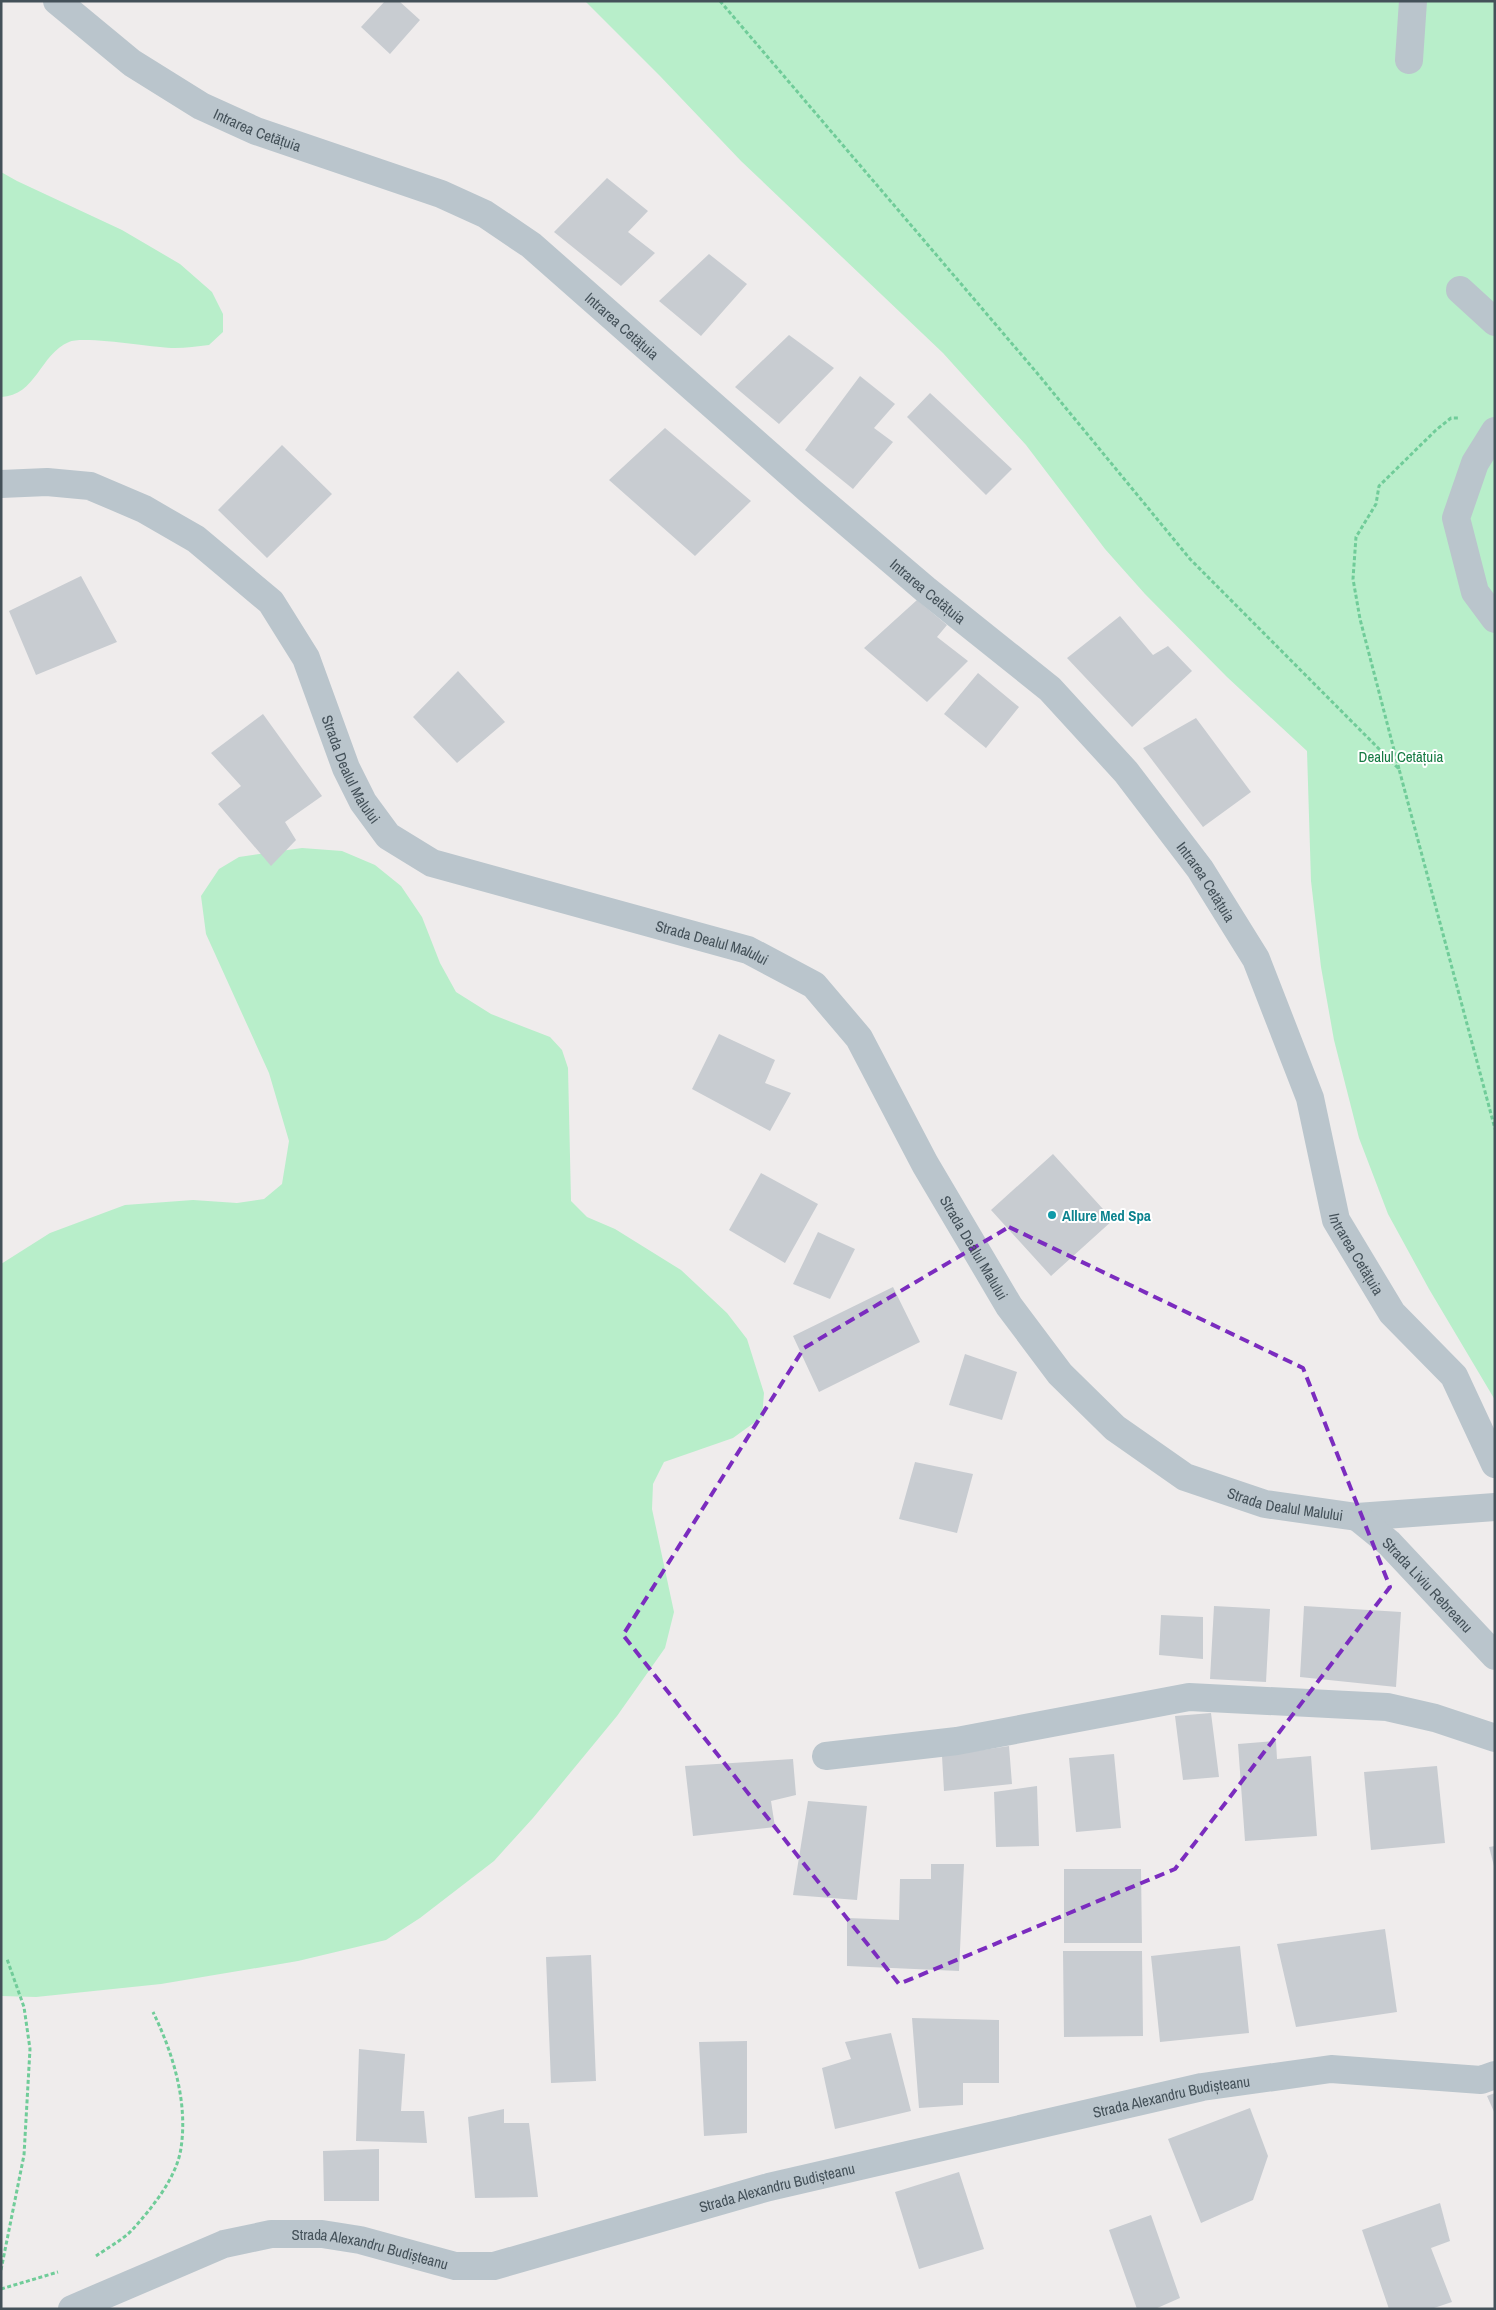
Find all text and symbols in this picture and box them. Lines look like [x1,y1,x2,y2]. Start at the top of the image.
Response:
street label: Intrarea Cetățuia [210,103,304,156]
street label: Intrarea Cetățuia [581,287,664,364]
street label: Intrarea Cetățuia [886,553,971,628]
street label: Strada Dealul Malului [317,712,386,827]
park label: Dealul Cetățuia [1359,746,1444,767]
street label: Intrarea Cetățuia [1172,837,1241,926]
street label: Strada Dealul Malului [653,915,773,970]
street label: Strada Dealul Malului [935,1191,1013,1303]
place label: Allure Med Spa [1062,1205,1151,1226]
marker: Allure Med Spa [1046,1209,1058,1221]
street label: Intrarea Cetățuia [1324,1211,1389,1299]
street label: Strada Dealul Malului [1225,1482,1345,1525]
street label: Strada Liviu Rebreanu [1378,1532,1478,1637]
street label: Strada Alexandru Budișteanu [1091,2070,1251,2122]
street label: Strada Alexandru Budișteanu [696,2157,857,2217]
street label: Strada Alexandru Budișteanu [292,2223,451,2274]

